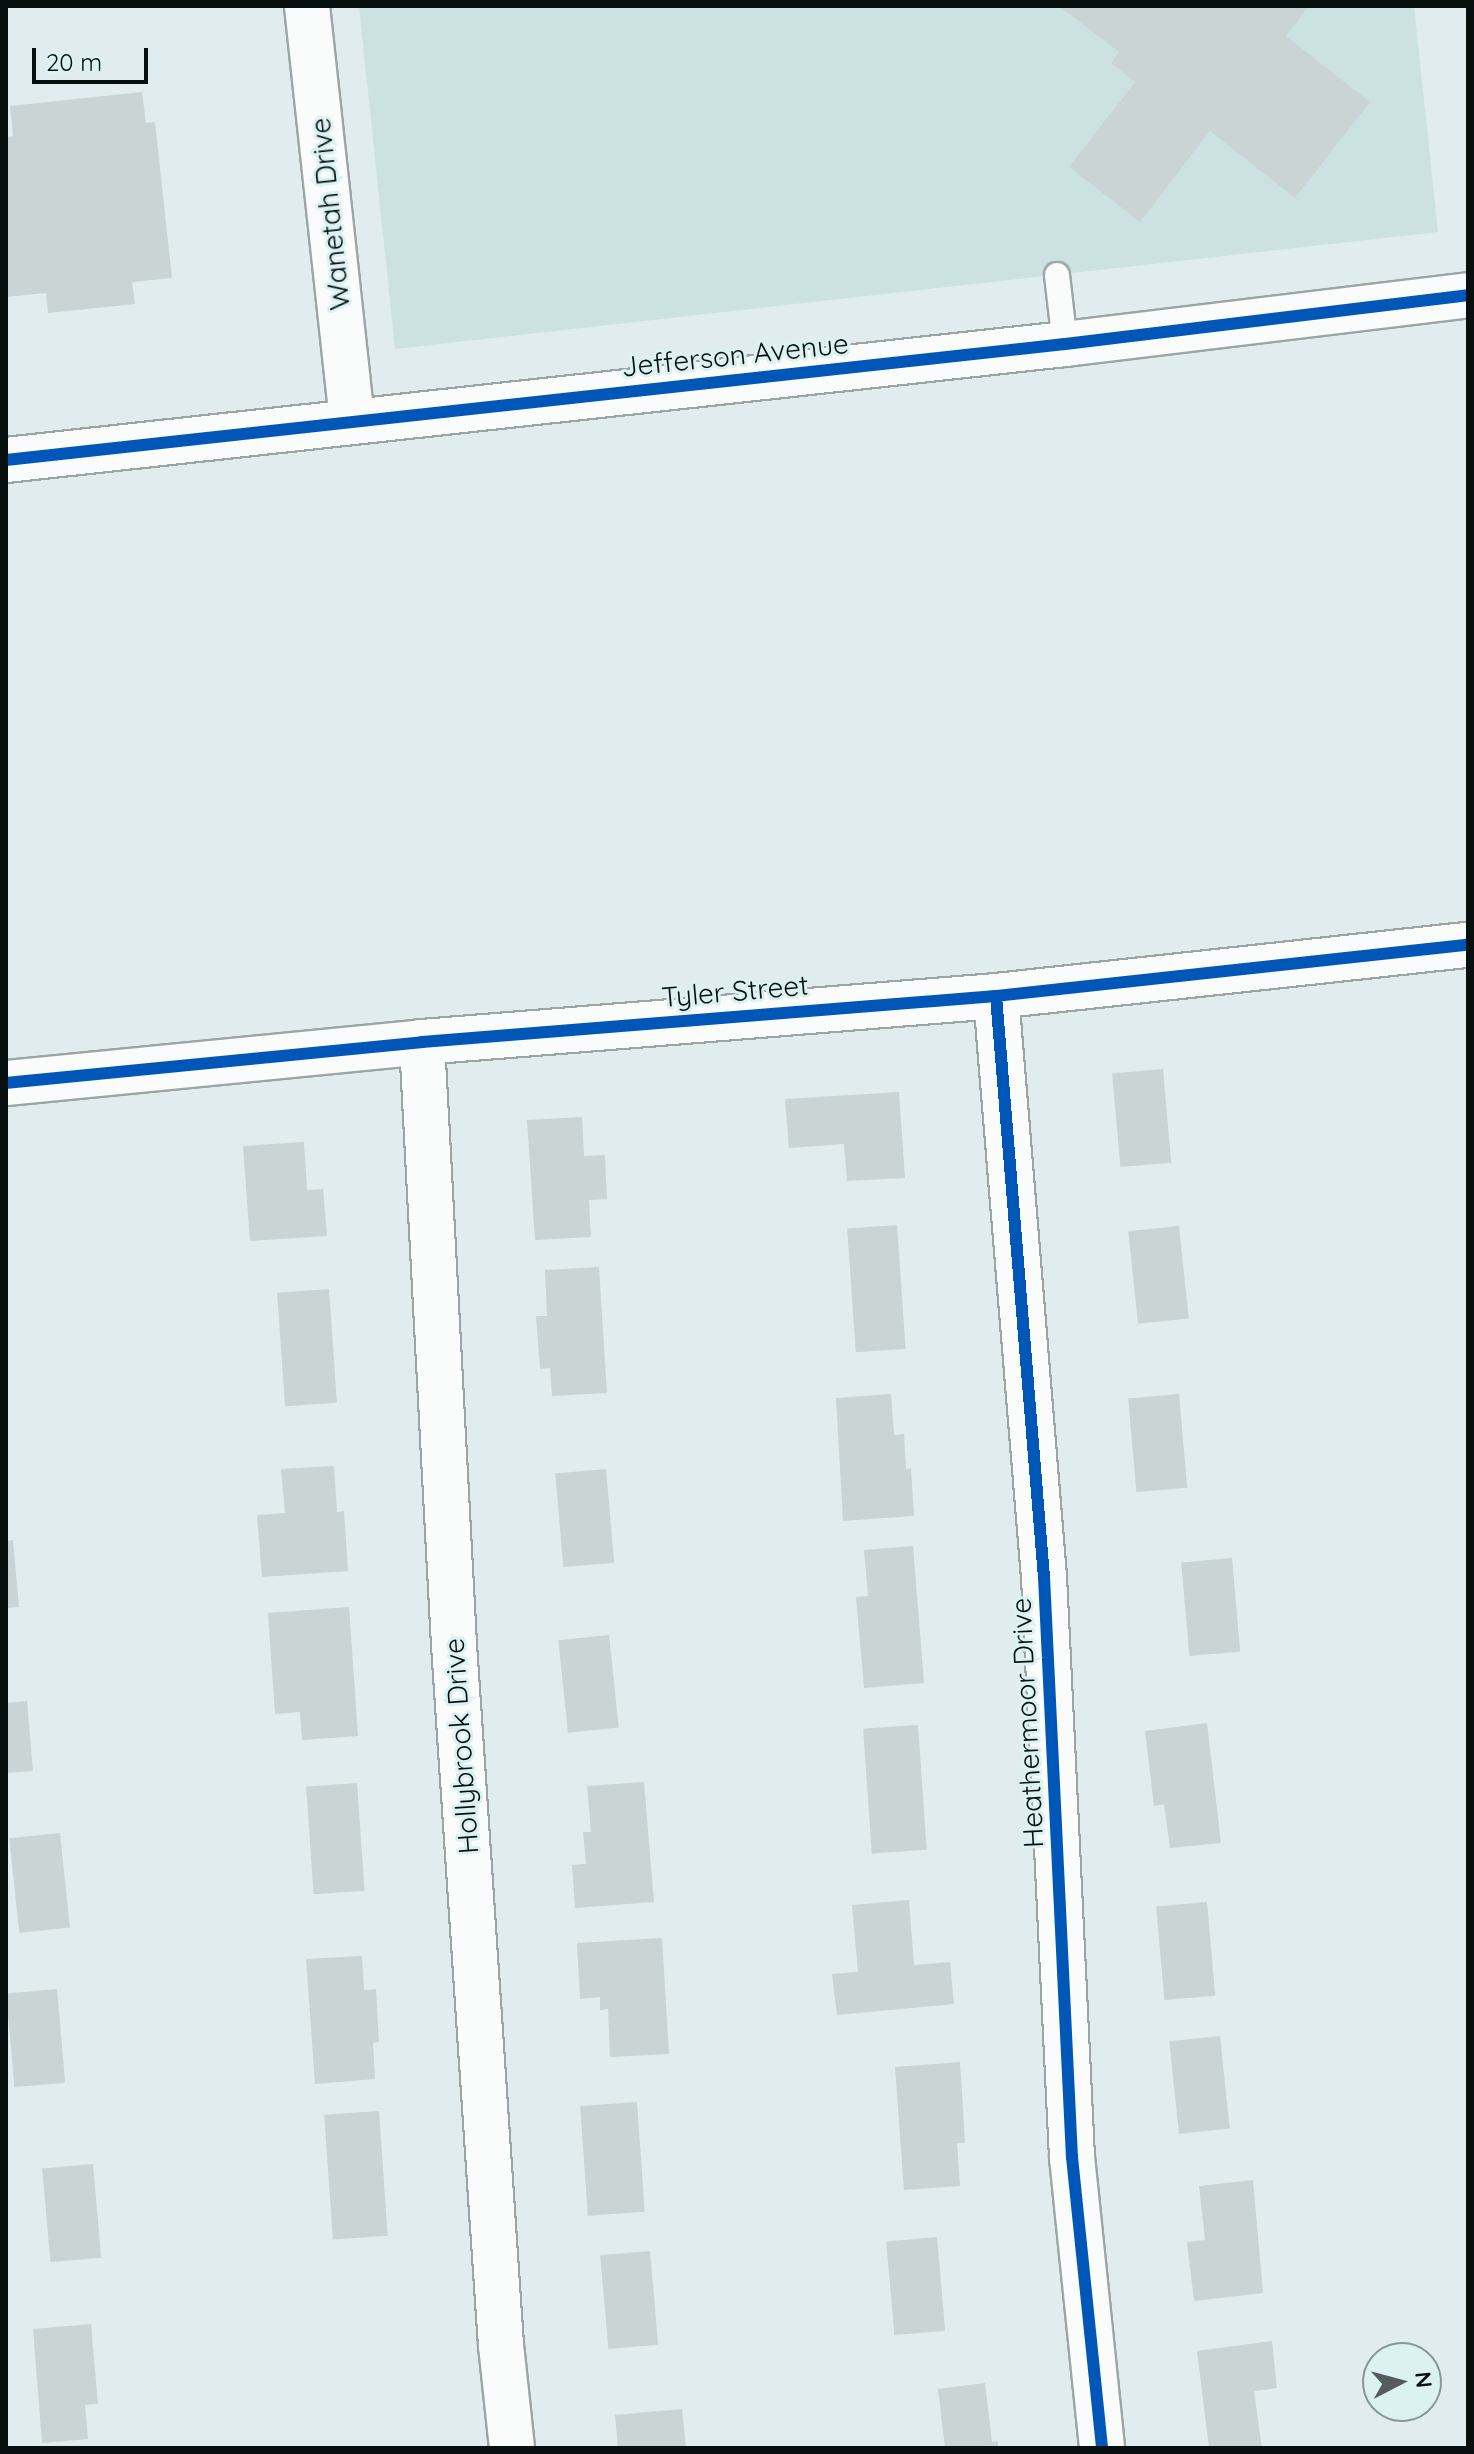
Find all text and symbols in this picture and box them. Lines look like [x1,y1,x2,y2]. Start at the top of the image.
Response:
scale bar [36,32,152,82]
text: 20 m [46,47,102,77]
street label: Wanetah Drive [303,116,357,312]
street label: Jefferson Avenue [620,326,850,384]
street label: Tyler Street [660,968,810,1014]
street label: Heathermoor Drive [1004,1597,1050,1849]
street label: Hollybrook Drive [437,1637,485,1855]
north arrow [1362,2342,1442,2422]
text: N [1409,2370,1439,2389]

